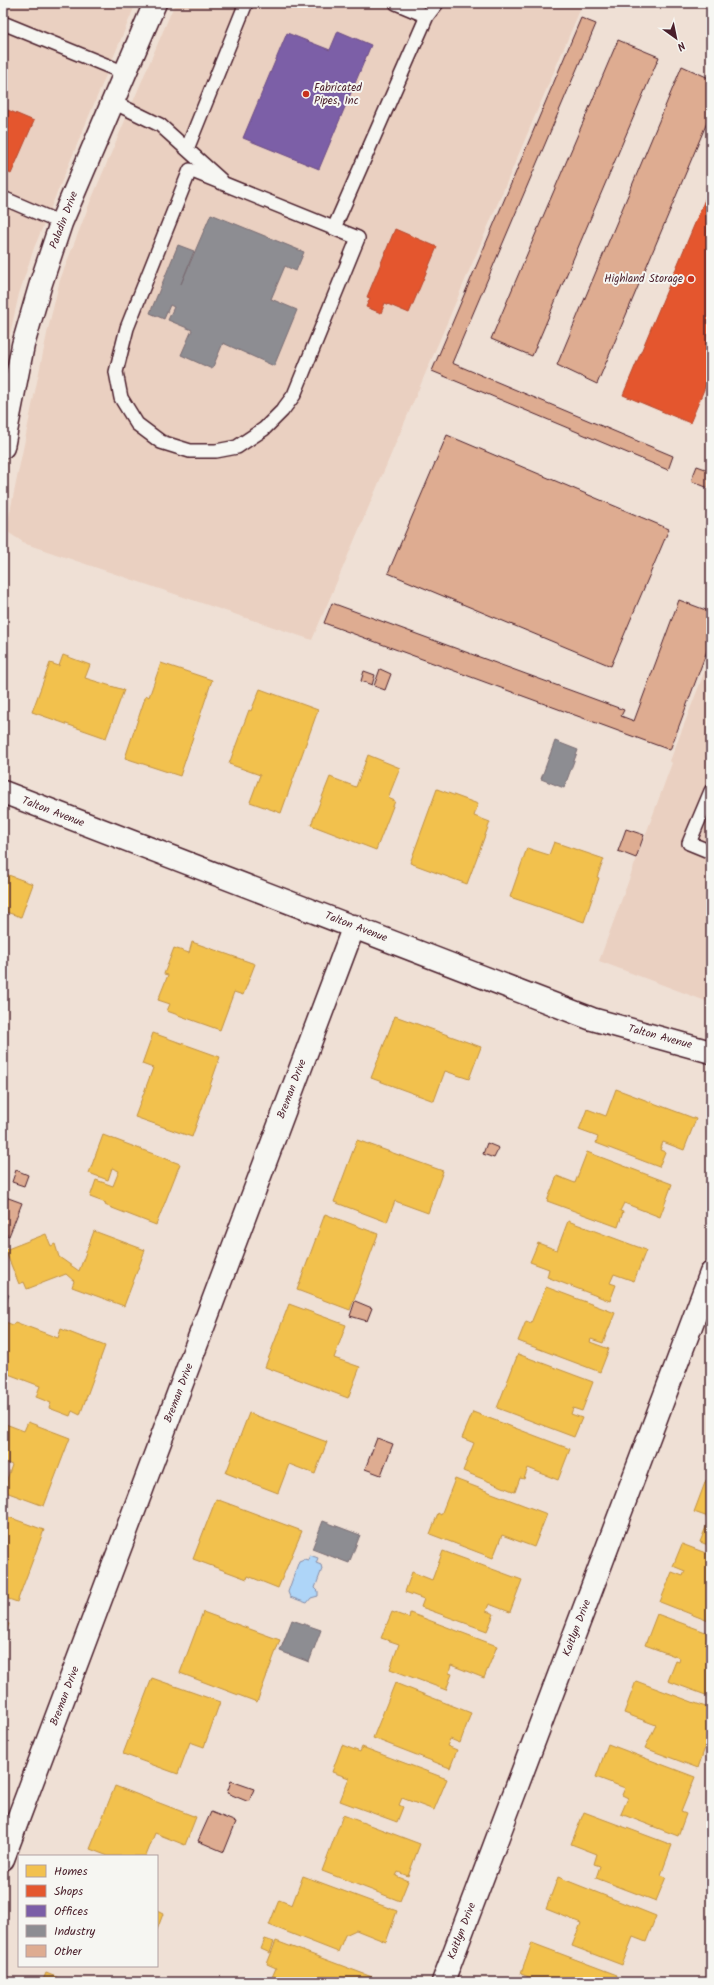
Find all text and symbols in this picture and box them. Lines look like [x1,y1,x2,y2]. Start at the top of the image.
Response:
north arrow [656,18,696,58]
text: N [673,36,689,55]
place label: Fabricated Pipes, Inc [314,79,362,110]
marker: Fabricated Pipes, Inc [301,89,311,99]
street label: Paladin Drive [45,189,83,251]
place label: Highland Storage [604,270,683,288]
marker: Highland Storage [686,274,696,284]
street label: Talton Avenue [19,792,87,832]
street label: Talton Avenue [322,907,390,947]
street label: Talton Avenue [626,1020,694,1054]
street label: Breman Drive [272,1056,312,1122]
street label: Breman Drive [159,1360,199,1426]
street label: Kaitlyn Drive [558,1597,596,1659]
street label: Breman Drive [45,1663,85,1729]
legend [18,1855,158,1967]
text: Homes [54,1862,88,1881]
text: Shops [54,1882,83,1901]
street label: Kaitlyn Drive [443,1900,481,1962]
text: Offices [54,1902,88,1921]
text: Industry [54,1922,96,1941]
text: Other [54,1942,83,1961]

